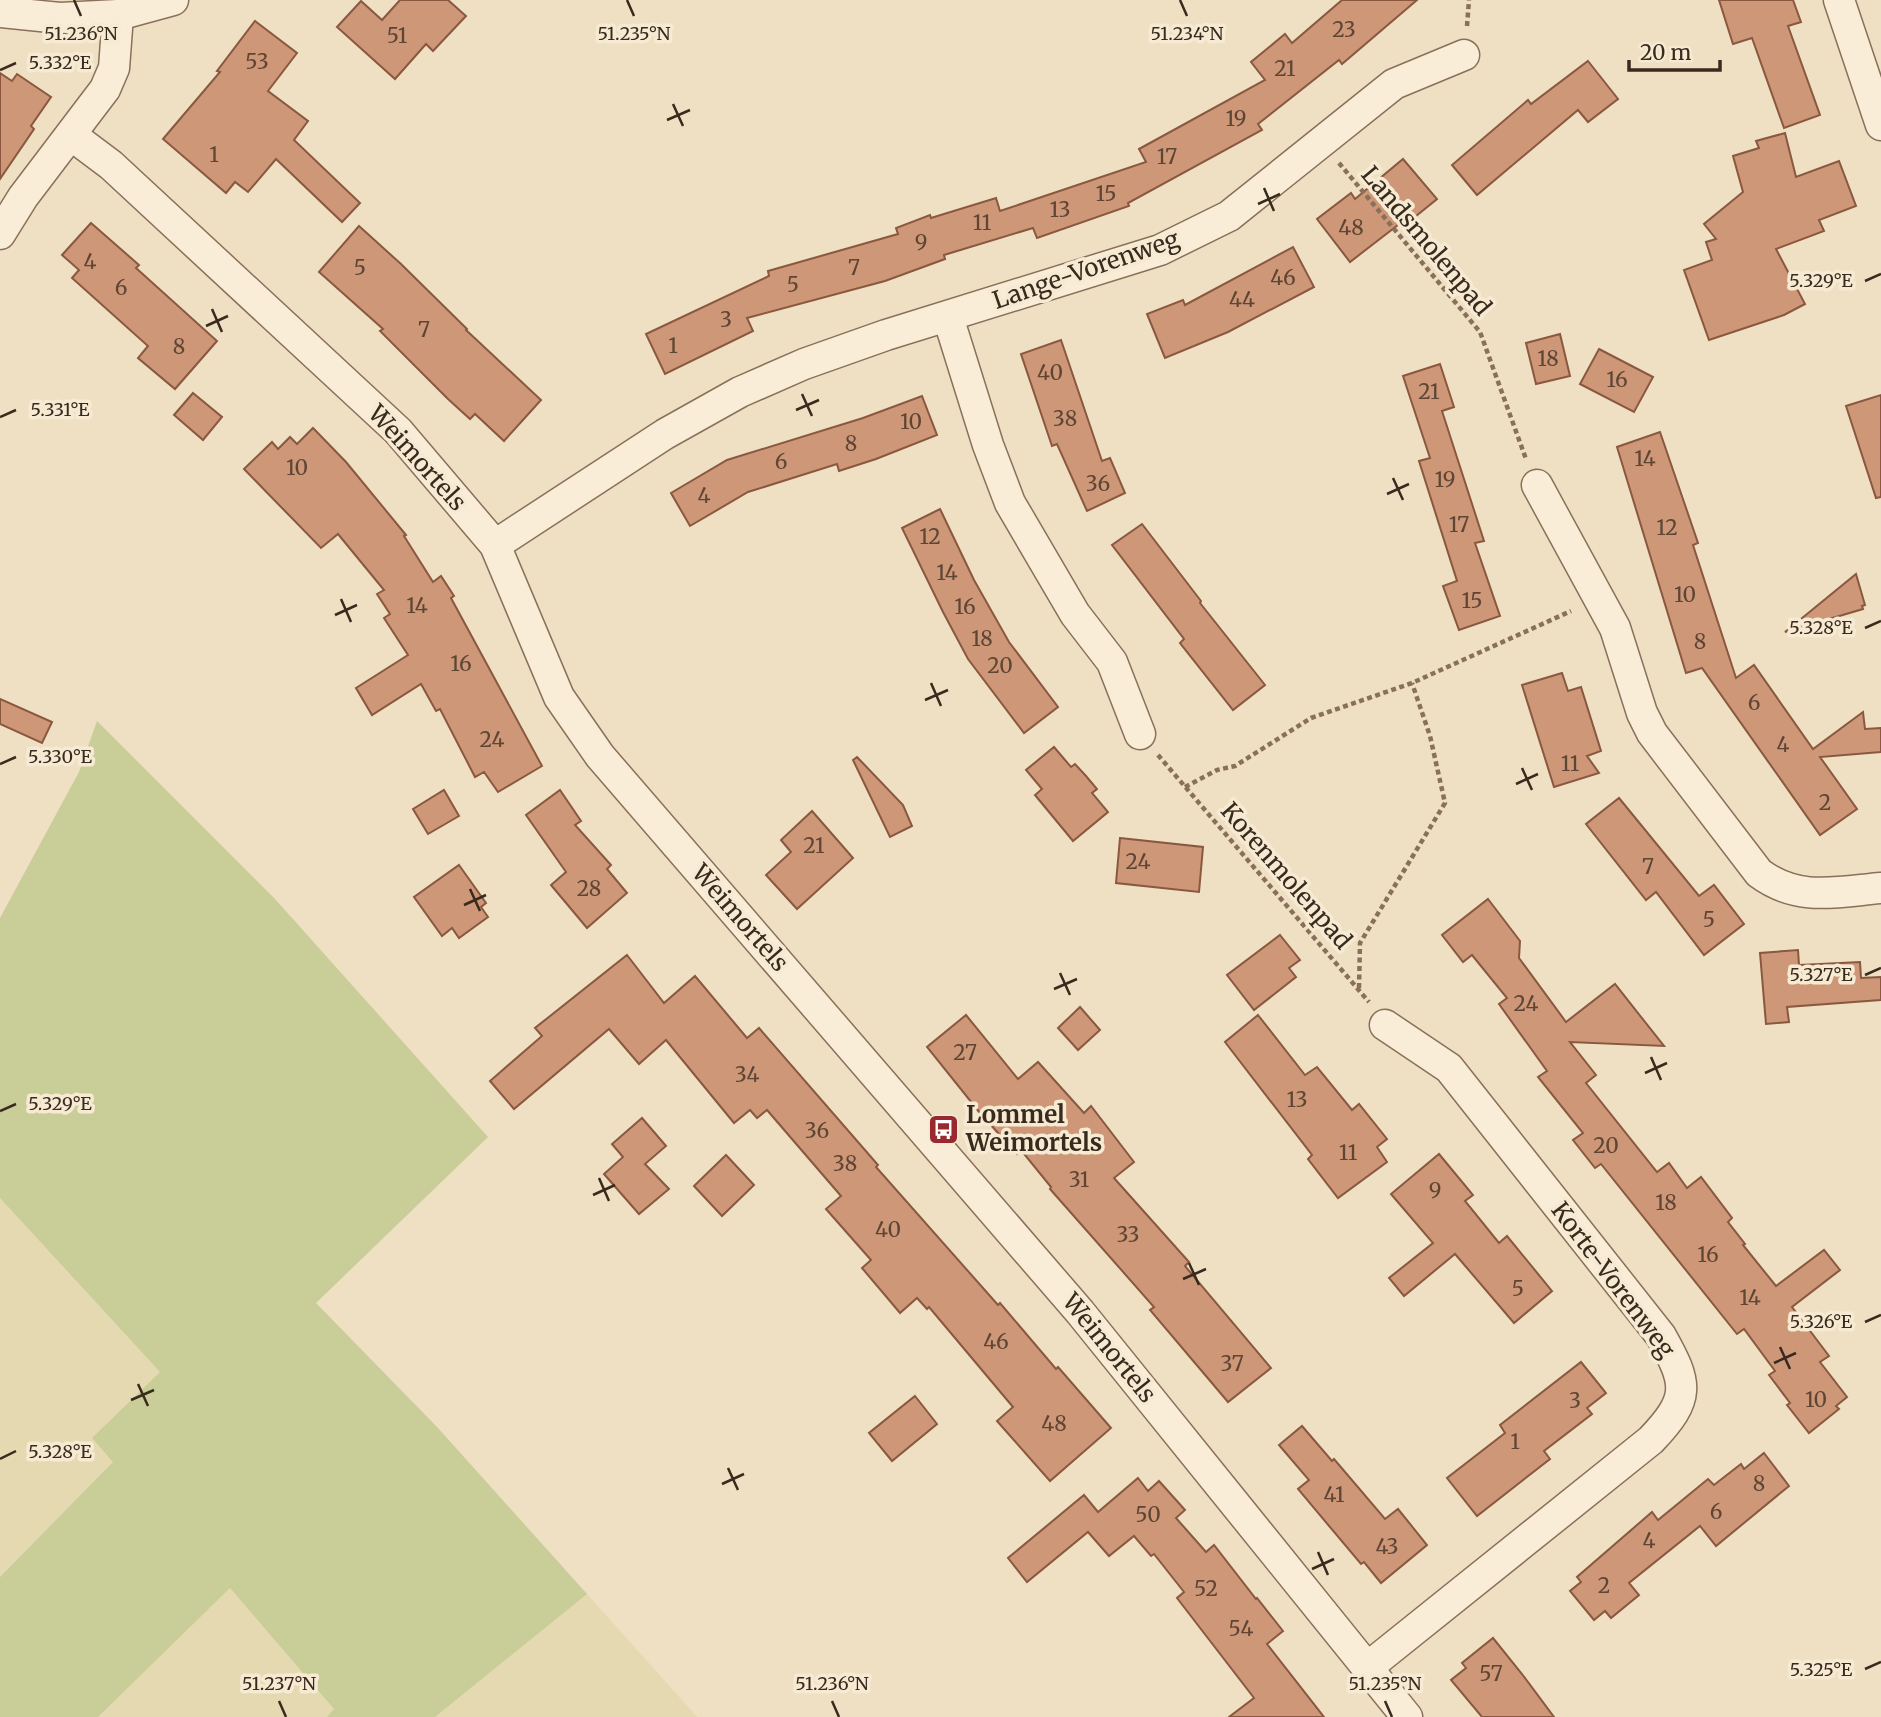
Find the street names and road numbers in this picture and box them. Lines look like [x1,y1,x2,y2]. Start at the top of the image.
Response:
street label: Landsmolenpad [1355,159,1498,322]
street label: Lange-Vorenweg [988,223,1184,316]
street label: Weimortels [361,397,473,517]
street label: Korenmolenpad [1214,796,1359,956]
street label: Weimortels [685,857,795,978]
street label: Korte-Vorenweg [1545,1196,1682,1364]
street label: Weimortels [1055,1286,1163,1409]

